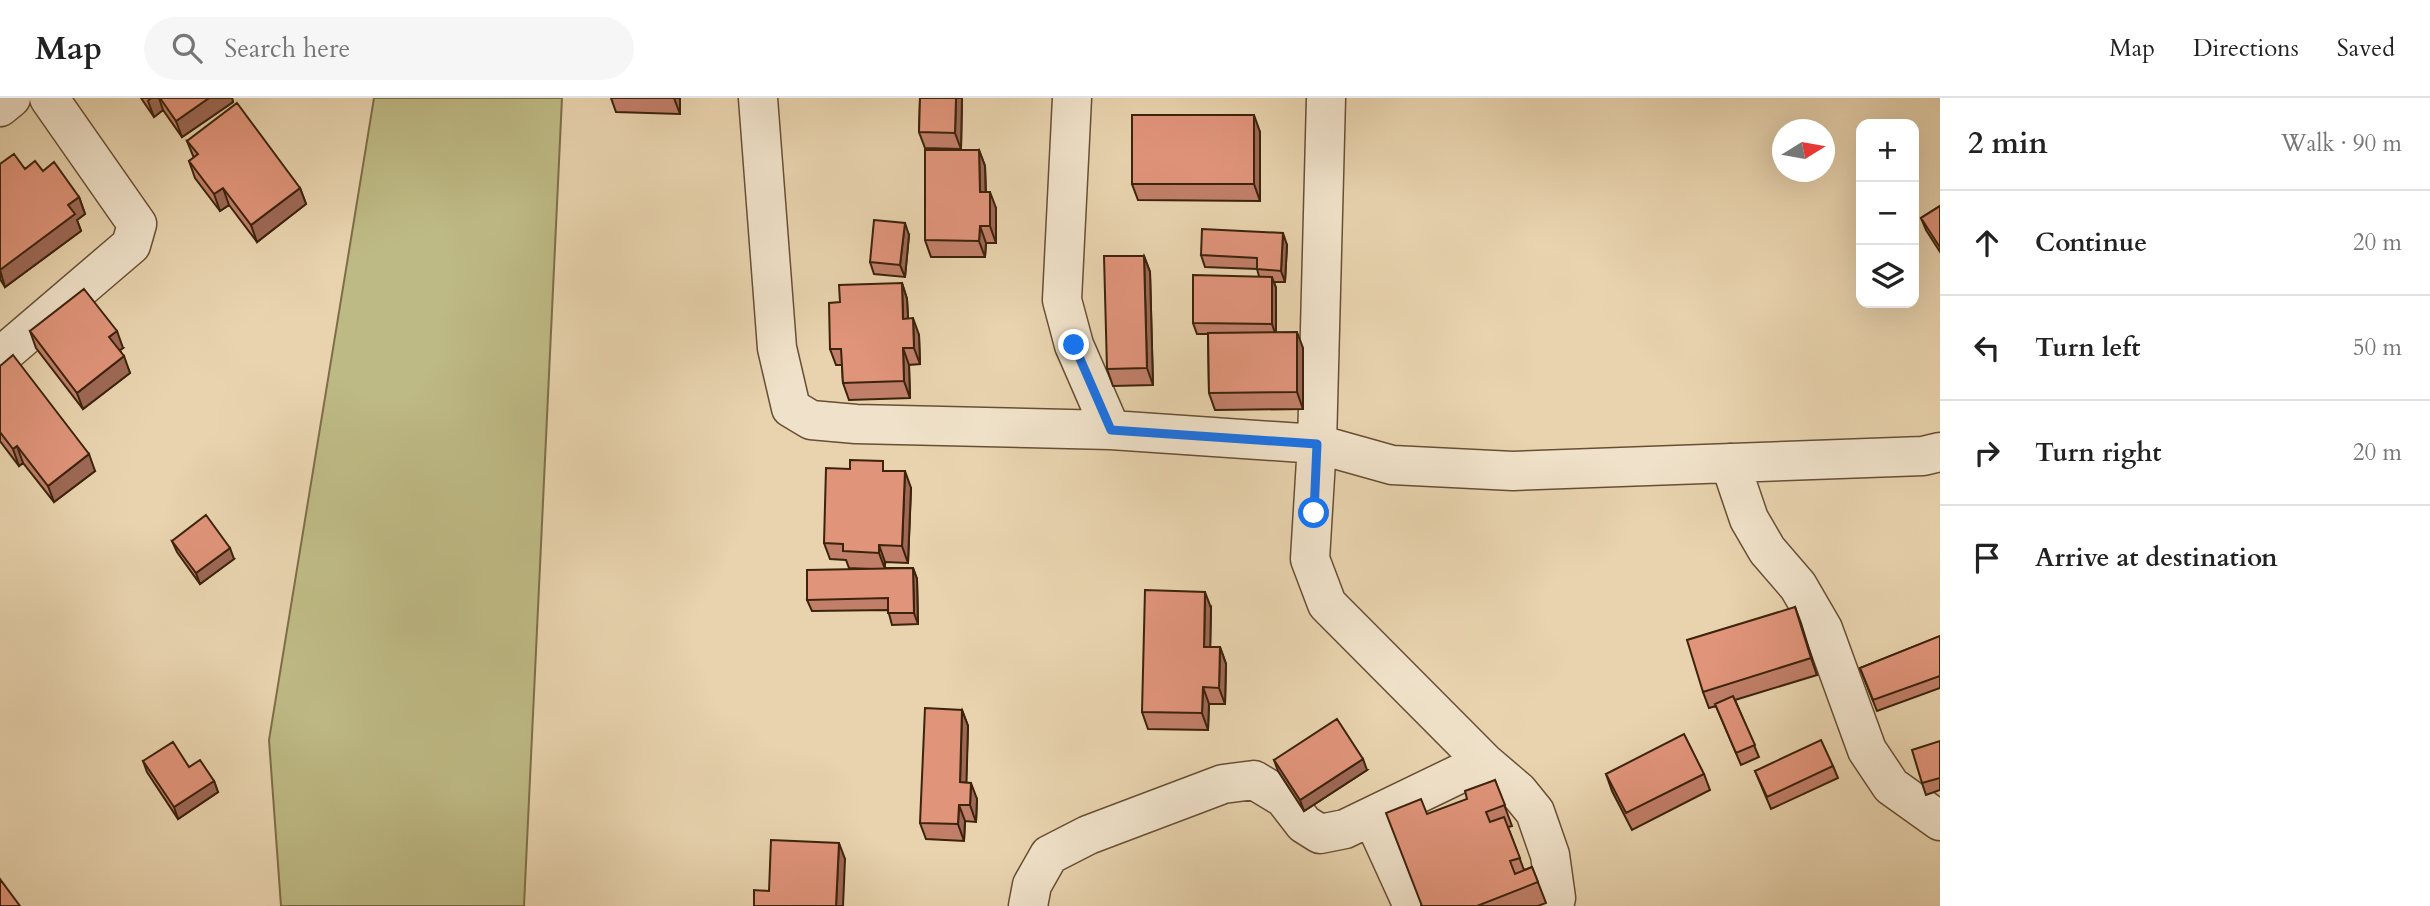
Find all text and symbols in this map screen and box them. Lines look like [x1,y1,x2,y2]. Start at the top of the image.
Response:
search box [144,17,634,80]
text: Map [35,26,102,71]
icon: search [168,29,206,67]
text: Search here [224,31,350,66]
text: Map [2109,32,2155,65]
text: Directions [2193,32,2299,65]
text: Saved [2337,32,2395,65]
north arrow [1772,119,1835,182]
map controls [1856,119,1919,308]
button: + [1856,119,1919,182]
text: 2 min [1968,123,2048,164]
text: Walk · 90 m [2281,128,2402,159]
button: − [1856,182,1919,245]
icon: ahead [1968,224,2006,262]
text: Continue [2035,225,2147,260]
text: 20 m [2353,227,2402,258]
button: layers [1856,245,1919,308]
route end [1058,329,1089,360]
icon: left [1968,329,2006,367]
text: Turn left [2035,330,2140,365]
text: 50 m [2353,332,2402,363]
icon: right [1968,434,2006,472]
text: Turn right [2035,435,2162,470]
text: 20 m [2353,437,2402,468]
route start [1298,497,1329,528]
icon: arrive [1968,539,2006,577]
text: Arrive at destination [2035,540,2278,575]

